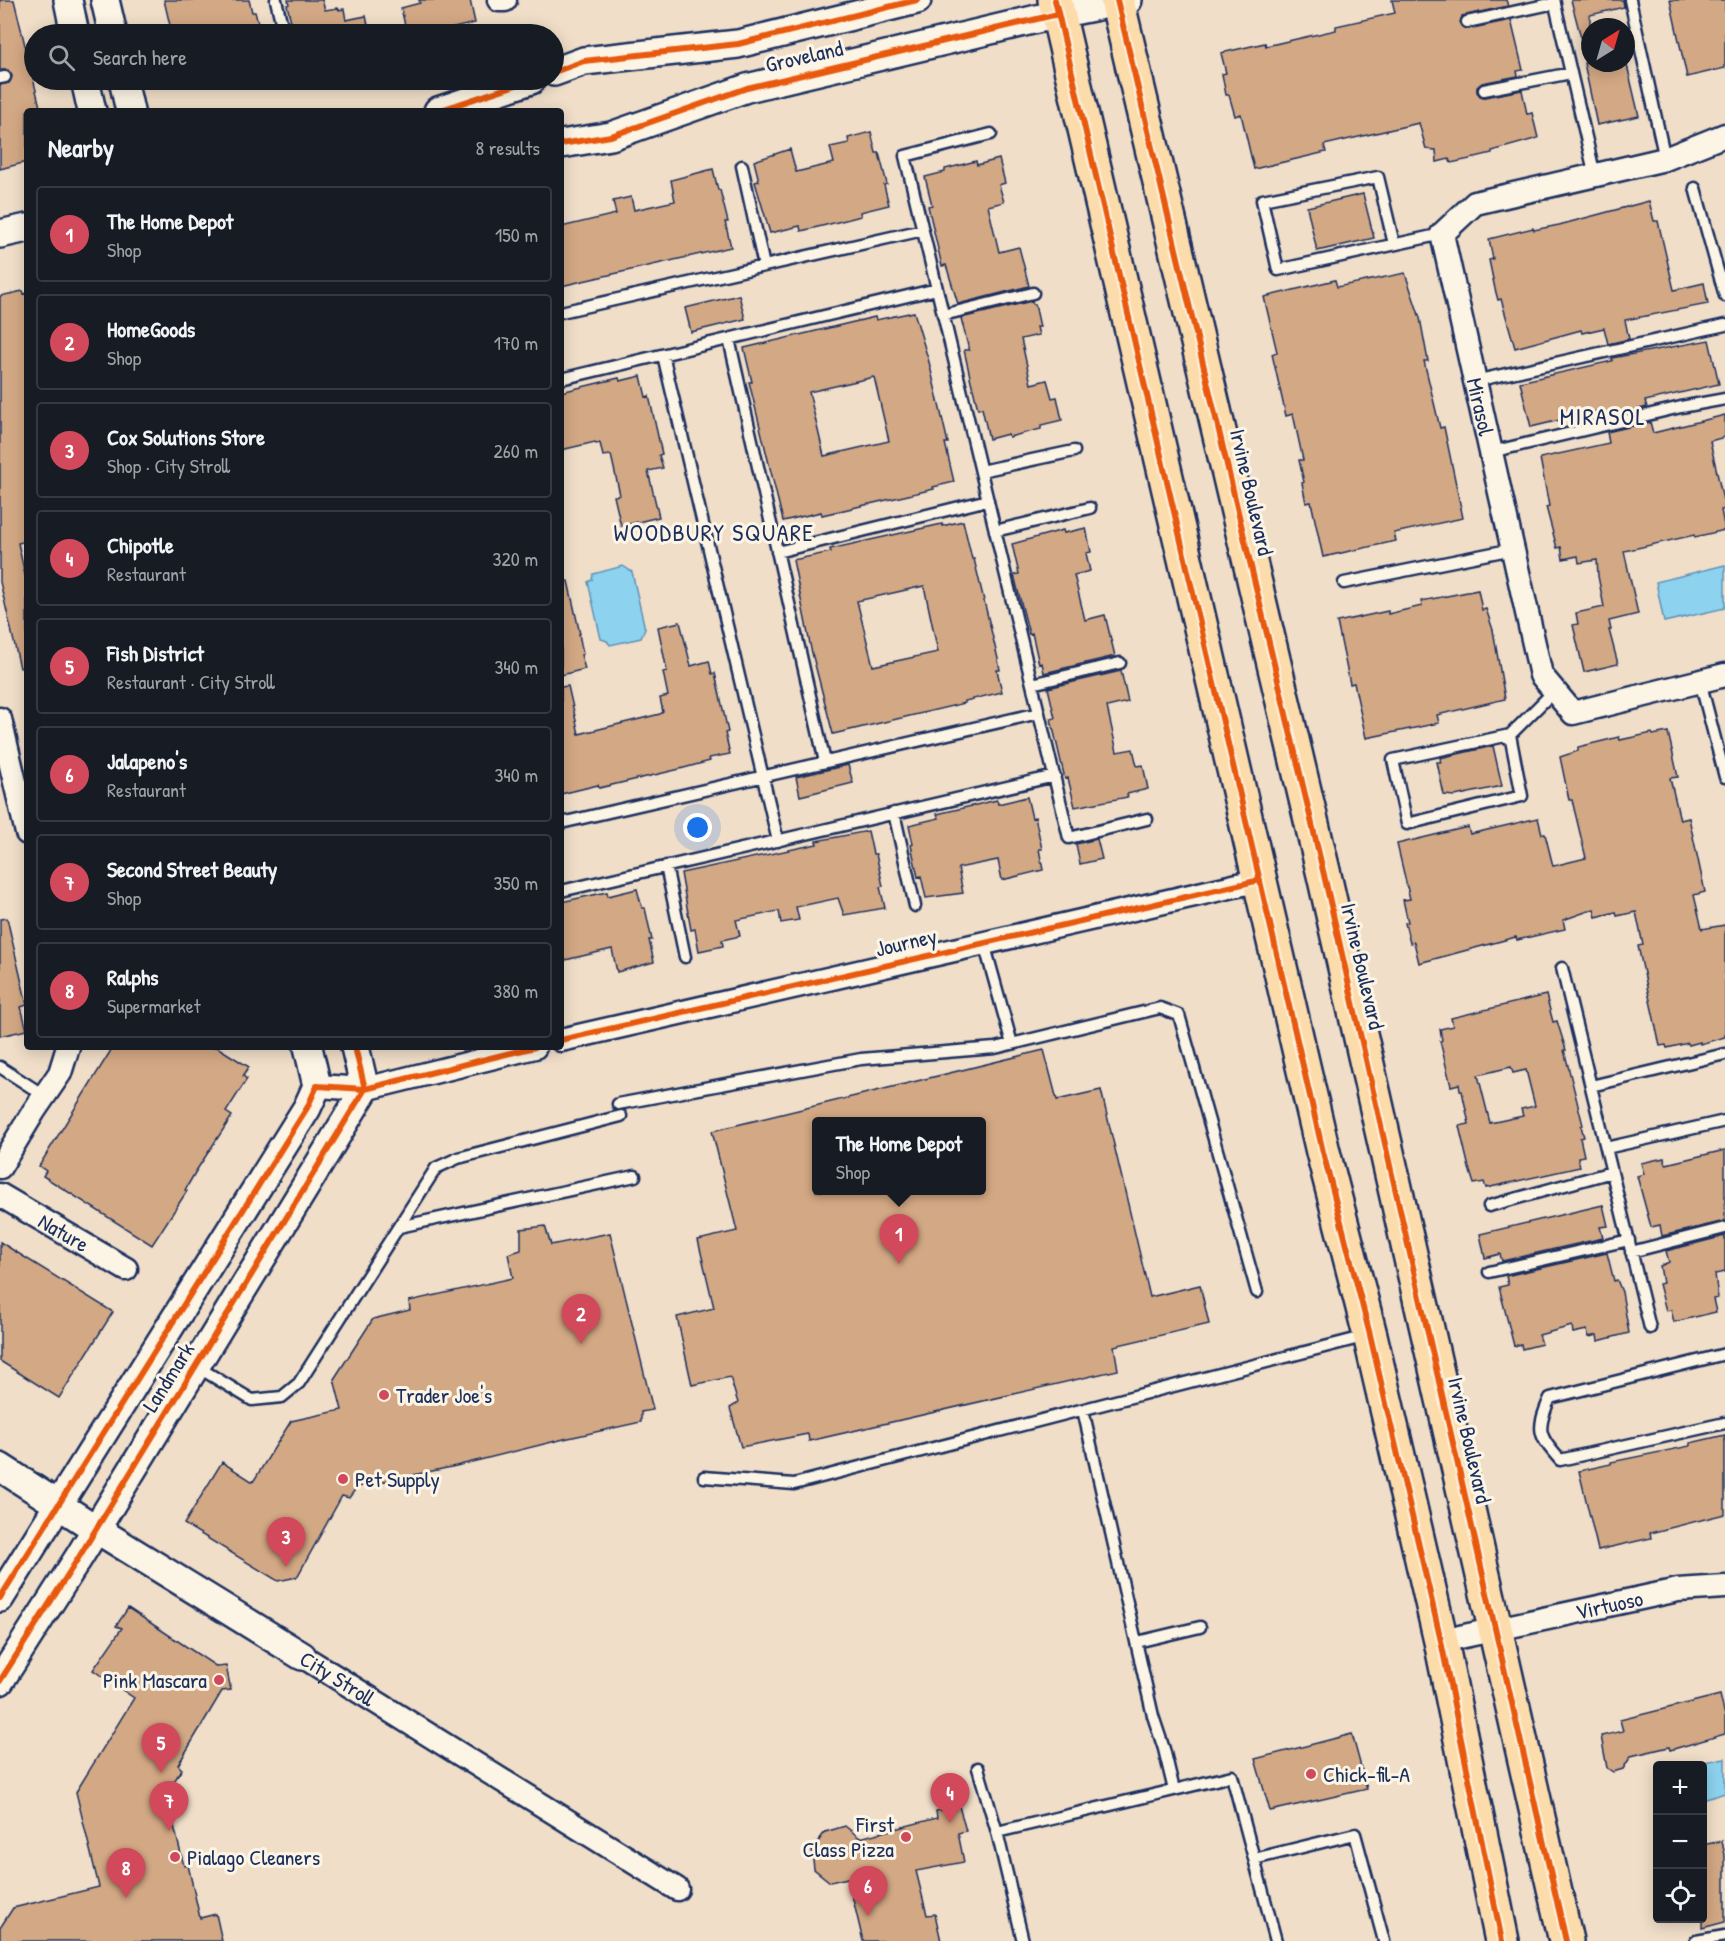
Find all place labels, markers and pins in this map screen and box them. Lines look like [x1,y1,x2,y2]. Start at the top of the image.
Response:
pin: 1 [880,1214,918,1264]
pin: 2 [562,1294,600,1344]
place label: Trader Joe's [396,1380,492,1410]
marker: Trader Joe's [377,1388,391,1402]
place label: Pet Supply [355,1464,440,1494]
marker: Pet Supply [336,1472,350,1486]
pin: 3 [266,1518,306,1567]
place label: Pink Mascara [103,1665,207,1695]
marker: Pink Mascara [212,1673,226,1687]
pin: 5 [142,1724,180,1773]
place label: Chick-fil-A [1323,1759,1410,1789]
marker: Chick-fil-A [1304,1767,1318,1781]
pin: 4 [930,1774,970,1823]
pin: 7 [150,1782,188,1831]
place label: First Class Pizza [803,1809,894,1864]
marker: First Class Pizza [899,1830,913,1844]
place label: Pialago Cleaners [187,1842,320,1872]
pin: 8 [106,1848,146,1898]
marker: Pialago Cleaners [168,1850,182,1864]
pin: 6 [848,1866,888,1916]

